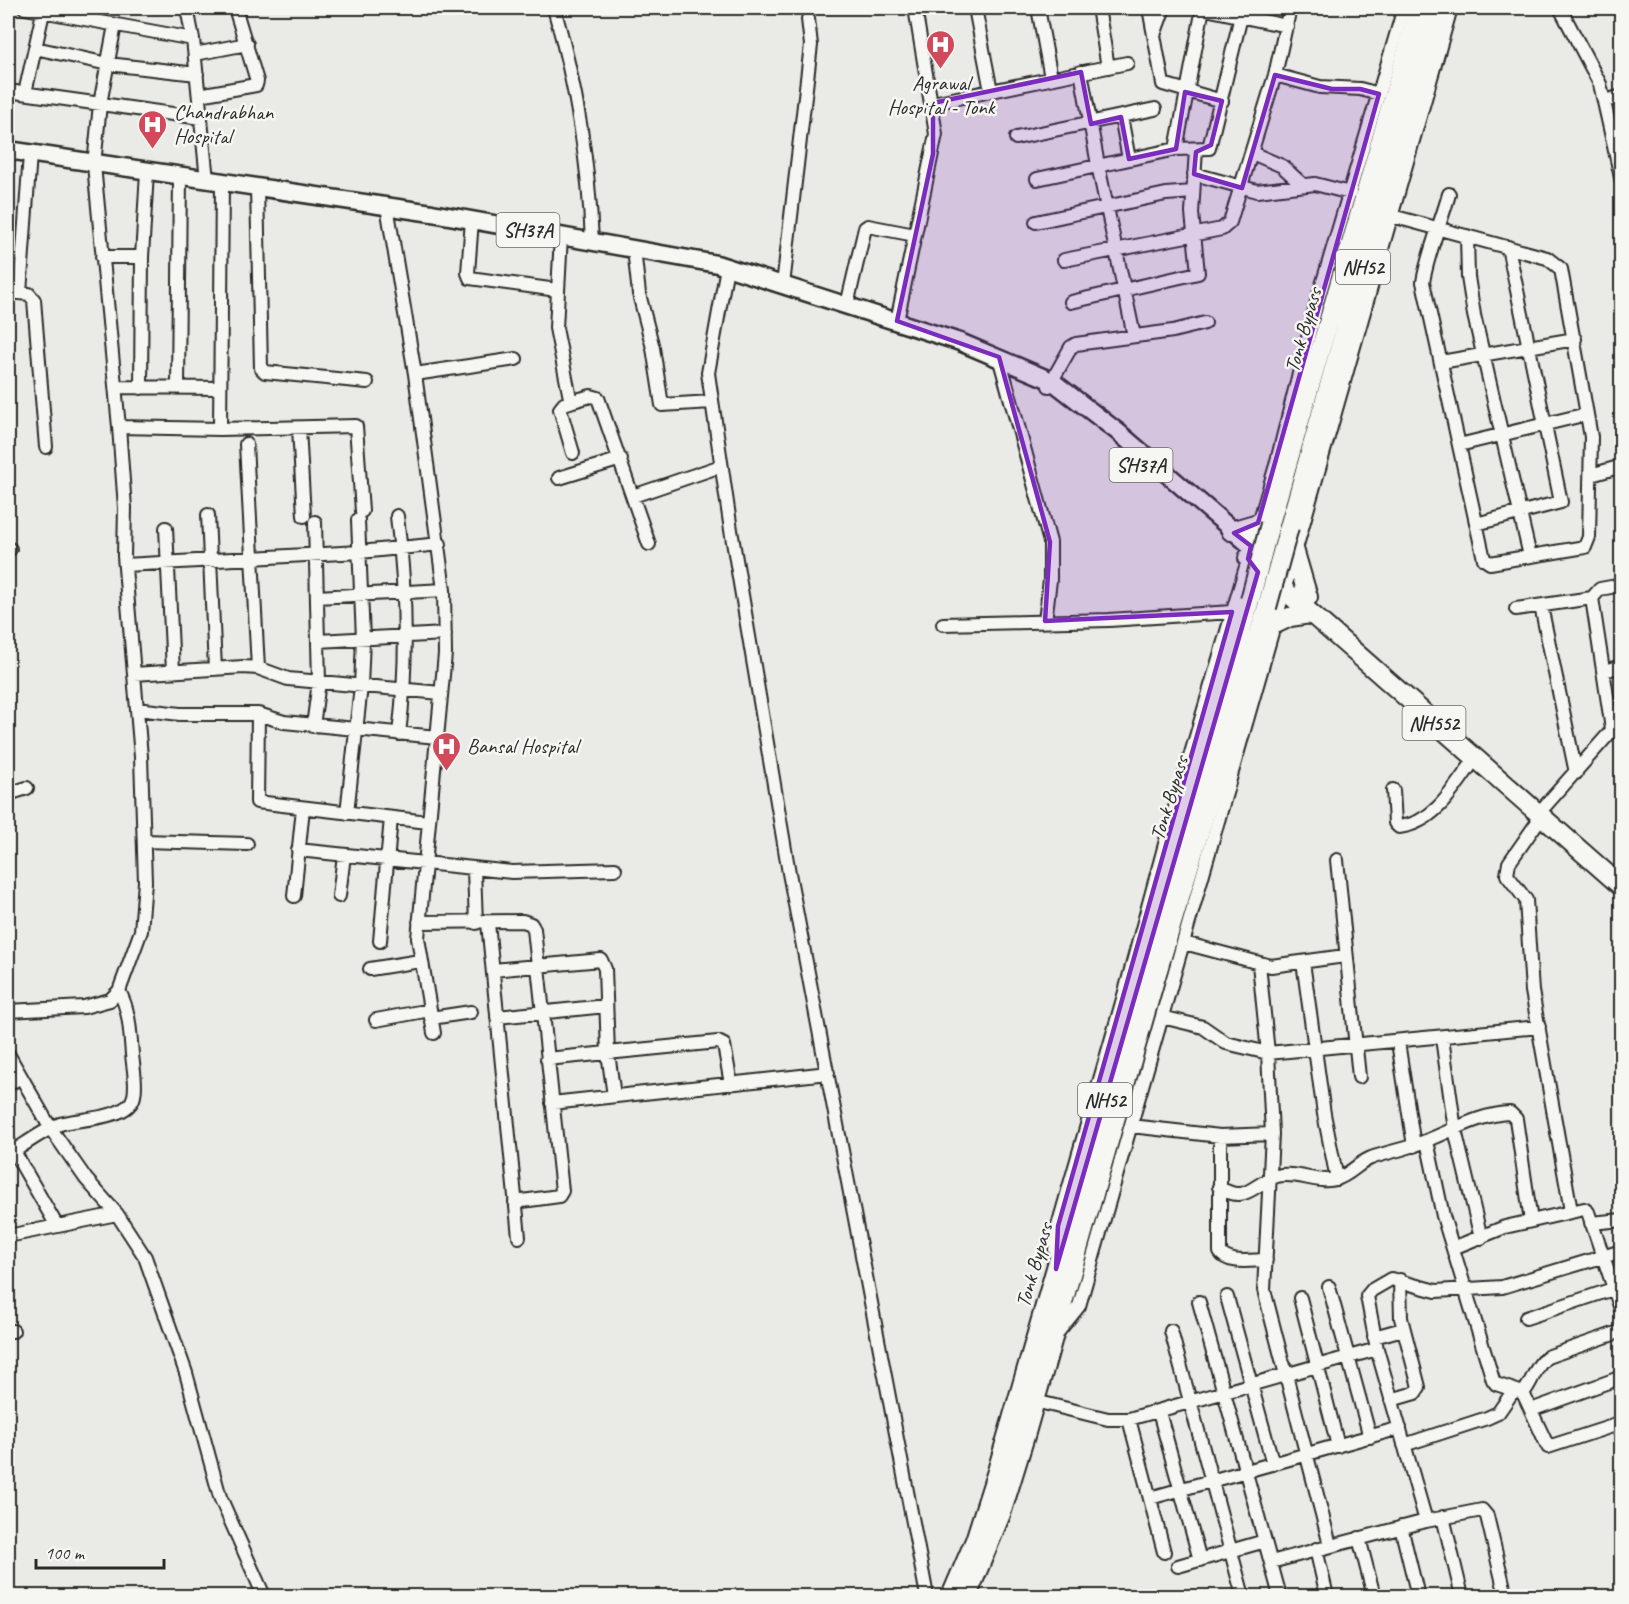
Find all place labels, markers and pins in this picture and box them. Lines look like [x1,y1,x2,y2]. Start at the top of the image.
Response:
hospital icon: Agrawal Hospital - Tonk [925,28,957,70]
place label: Agrawal Hospital - Tonk [888,70,996,120]
place label: Chandrabhan Hospital [174,99,274,149]
hospital icon: Chandrabhan Hospital [137,108,169,150]
hospital icon: Bansal Hospital [430,730,462,772]
place label: Bansal Hospital [467,733,581,759]

